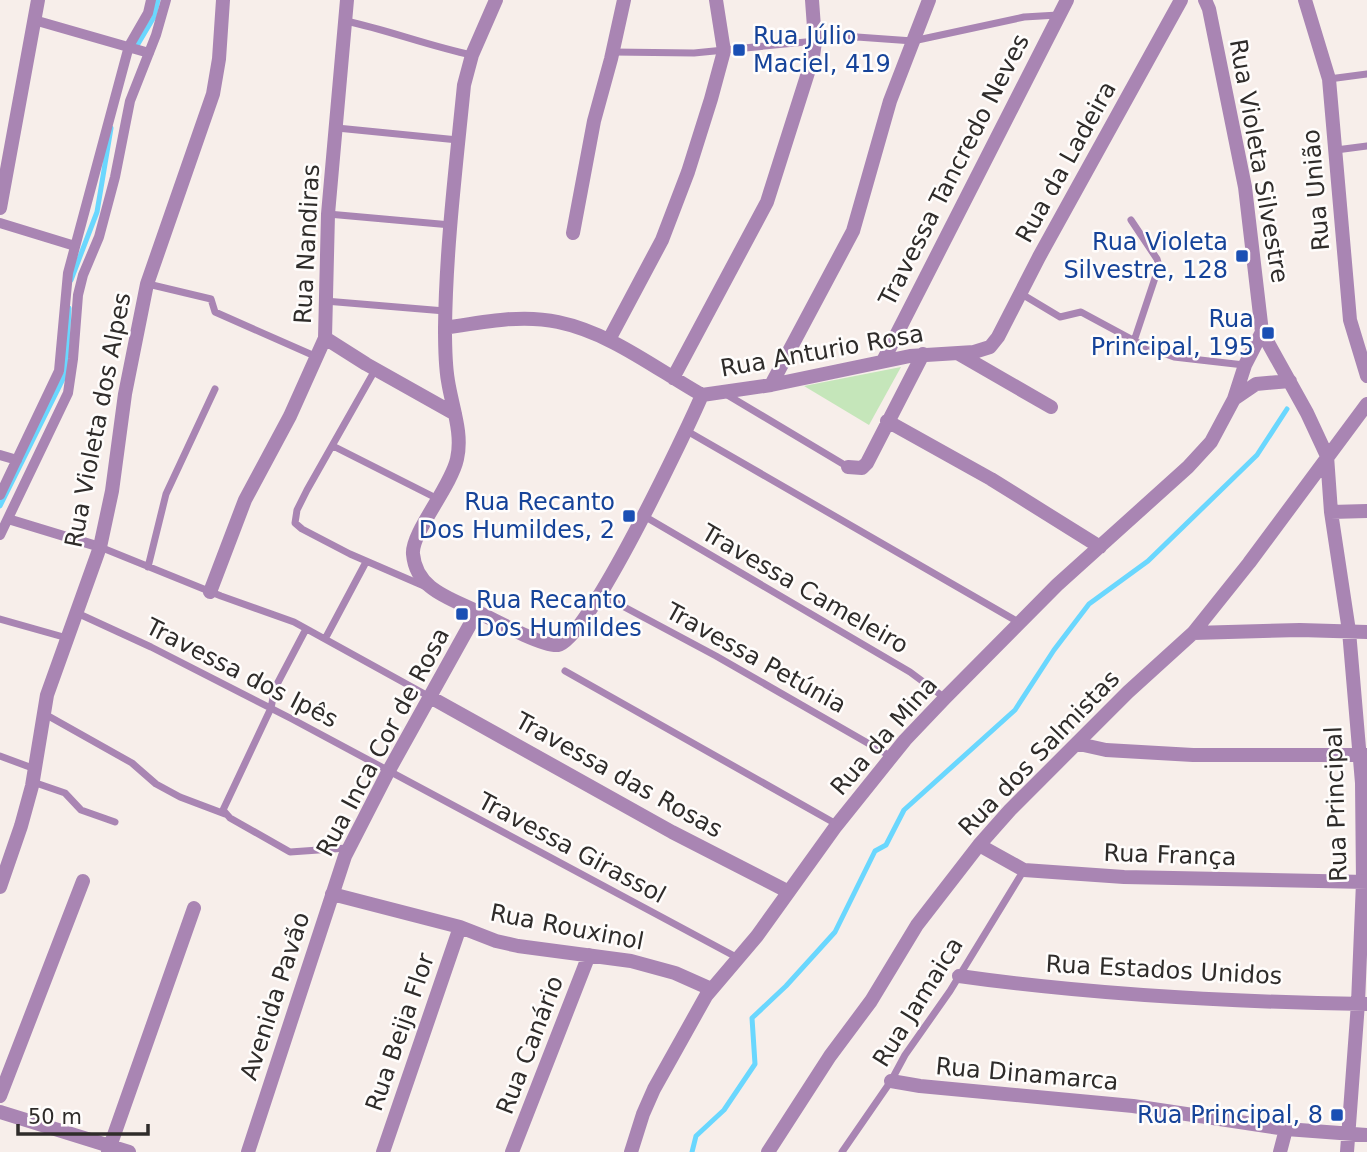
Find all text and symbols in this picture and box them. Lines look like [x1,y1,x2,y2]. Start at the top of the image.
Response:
place label: Rua Júlio Maciel, 419 [753,22,891,78]
street label: Travessa Tancredo Neves [873,29,1035,312]
street label: Rua Violeta Silvestre [1224,37,1294,285]
marker: Rua Júlio Maciel, 419 [731,42,747,58]
street label: Rua da Ladeira [1010,76,1122,248]
street label: Rua União [1297,128,1335,252]
street label: Rua Nandiras [289,163,325,325]
place label: Rua Violeta Silvestre, 128 [1063,228,1228,284]
marker: Rua Violeta Silvestre, 128 [1234,248,1250,264]
street label: Rua Violeta dos Alpes [60,290,136,550]
place label: Rua Principal, 195 [1091,305,1254,361]
street label: Rua Anturio Rosa [718,319,926,383]
marker: Rua Principal, 195 [1260,325,1276,341]
place label: Rua Recanto Dos Humildes, 2 [419,488,615,544]
marker: Rua Recanto Dos Humildes, 2 [621,508,637,524]
street label: Travessa Cameleiro [696,518,913,660]
place label: Rua Recanto Dos Humildes [476,586,642,642]
street label: Travessa Petúnia [660,596,851,719]
marker: Rua Recanto Dos Humildes [454,606,470,622]
street label: Travessa dos Ipês [140,612,343,734]
street label: Rua Inca Cor de Rosa [311,623,455,861]
street label: Rua dos Salmistas [953,665,1125,841]
street label: Rua da Mina [825,671,943,801]
street label: Travessa das Rosas [510,706,727,844]
street label: Rua Principal [1319,726,1353,882]
street label: Travessa Girassol [473,786,670,909]
street label: Rua França [1103,839,1237,871]
street label: Rua Rouxinol [488,898,646,956]
street label: Avenida Pavão [235,908,315,1084]
street label: Rua Jamaica [867,932,969,1072]
street label: Rua Beija Flor [360,949,440,1115]
street label: Rua Estados Unidos [1045,950,1283,990]
street label: Rua Canário [491,972,569,1118]
street label: Rua Dinamarca [934,1052,1120,1096]
scale bar [18,1092,147,1136]
place label: Rua Principal, 8 [1137,1101,1323,1129]
text: 50 m [28,1105,82,1129]
marker: Rua Principal, 8 [1329,1107,1345,1123]

